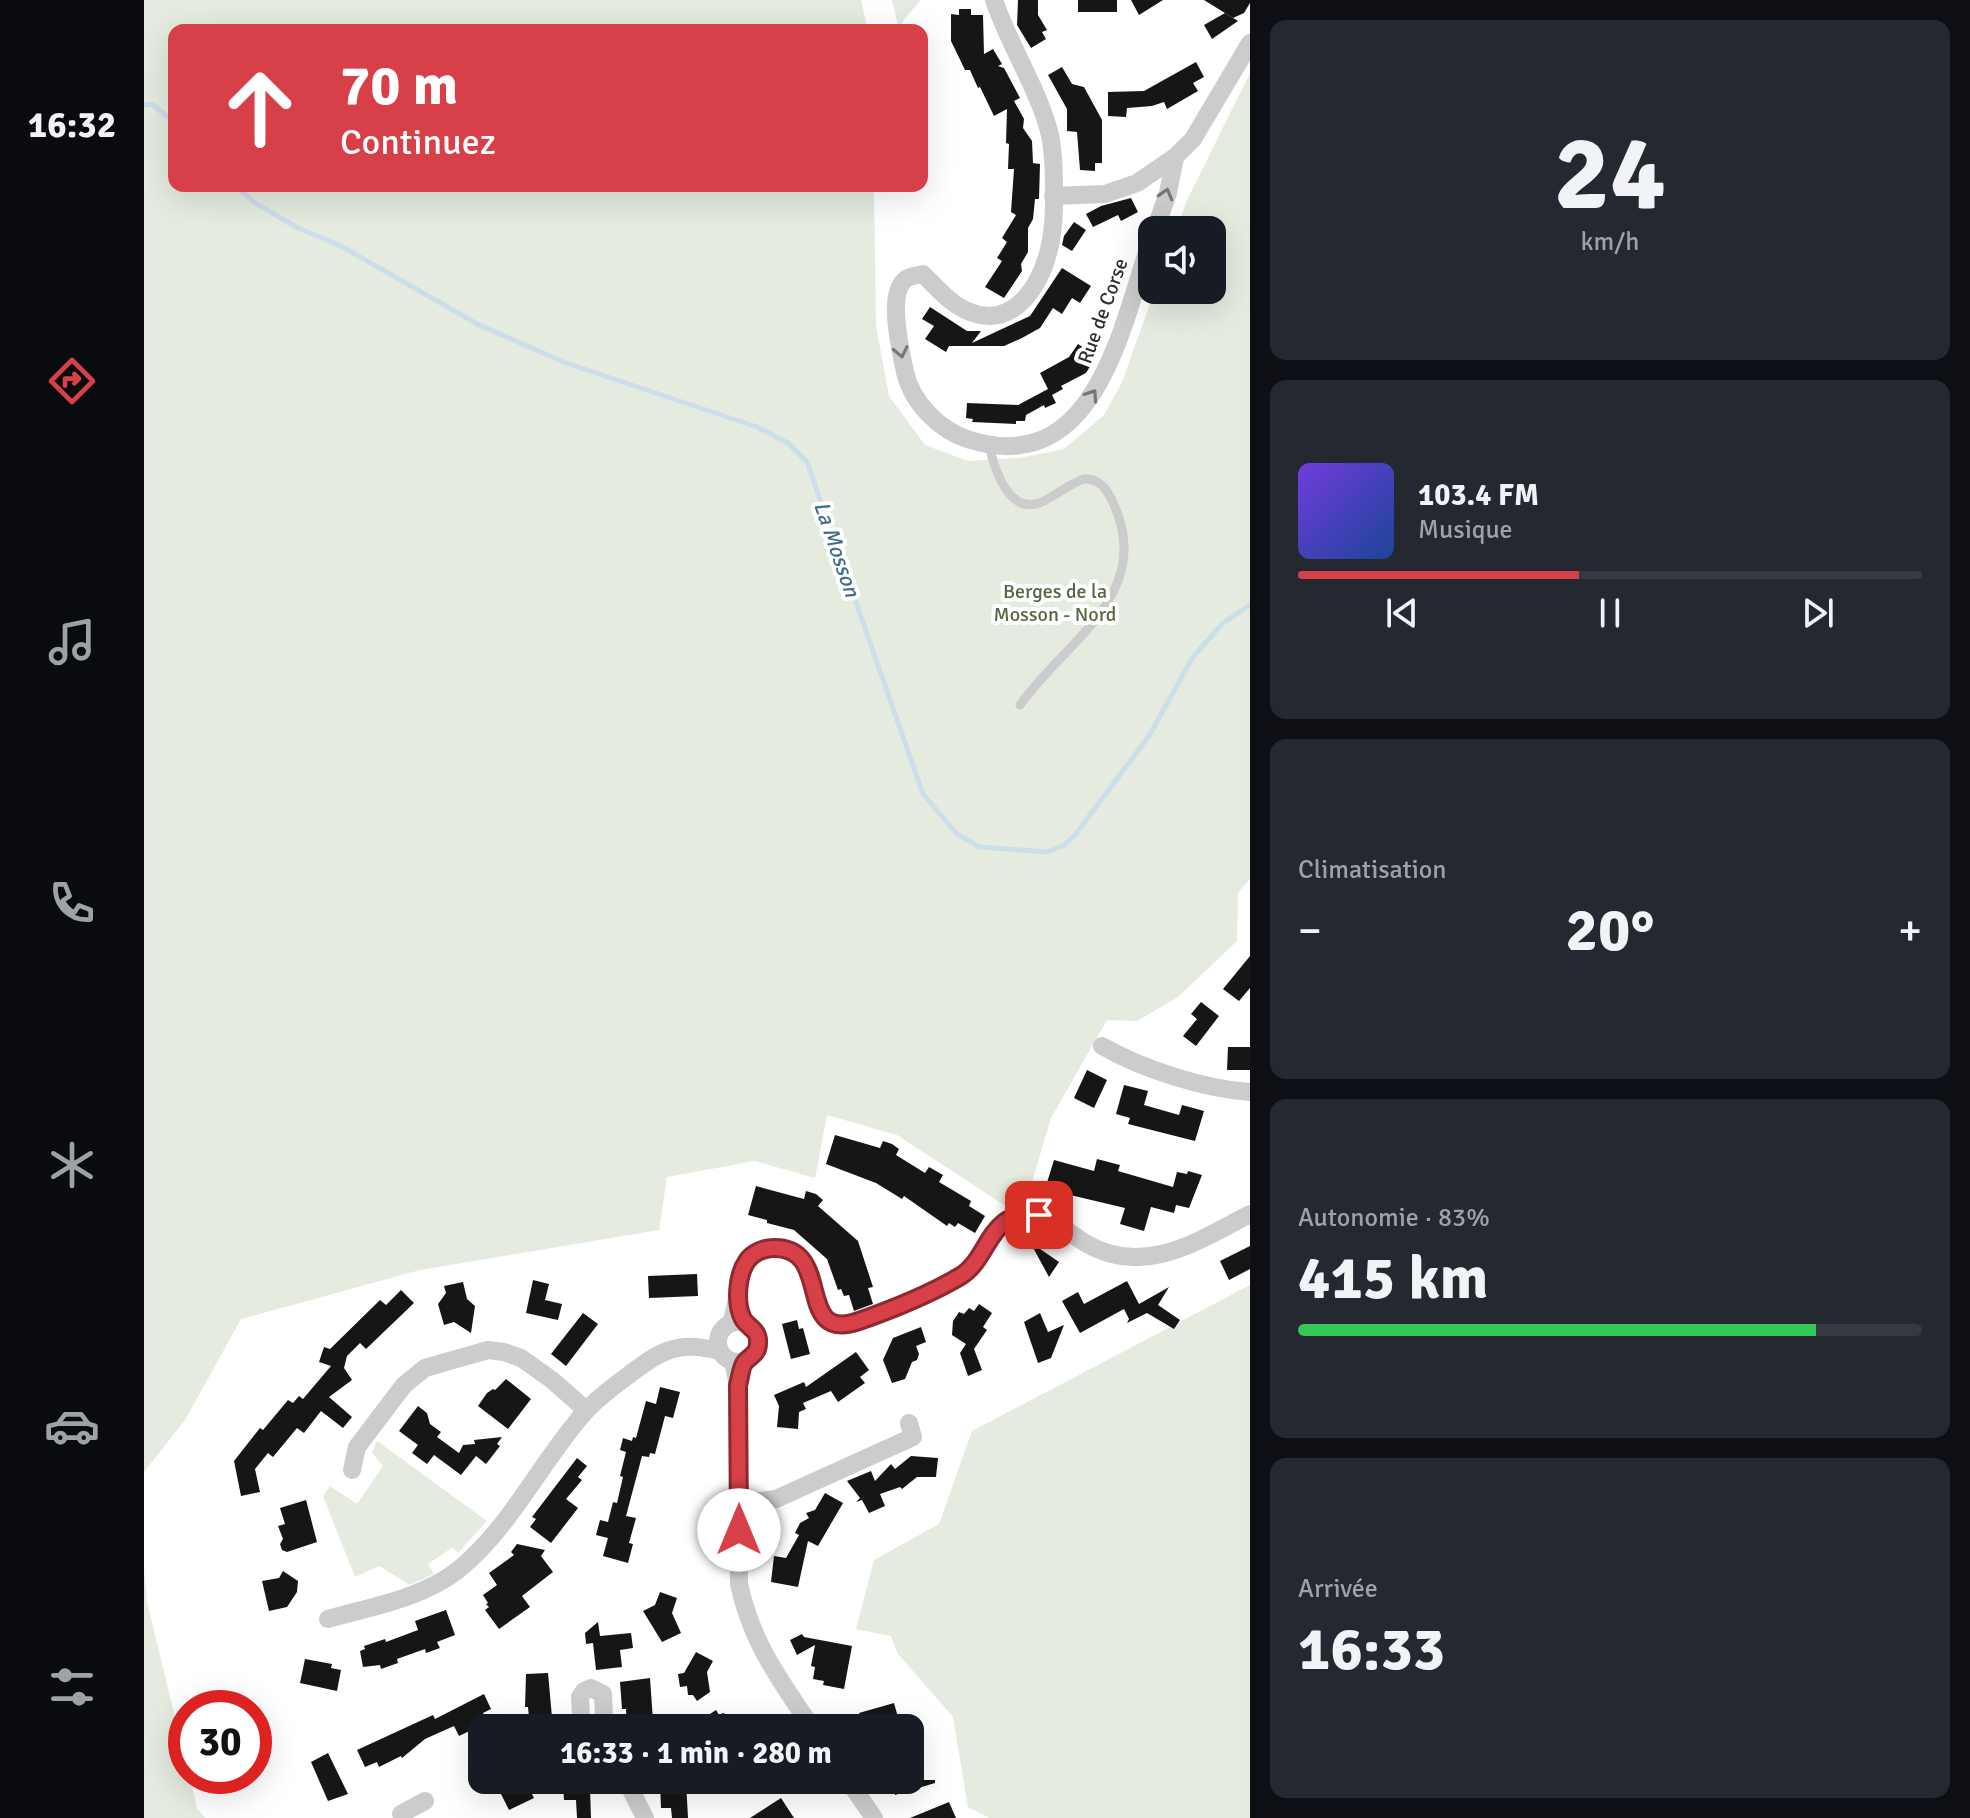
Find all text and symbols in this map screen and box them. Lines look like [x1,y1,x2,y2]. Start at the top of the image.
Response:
text: 70 m [340,51,458,120]
icon: ahead [208,56,312,160]
text: 16:32 [28,103,116,148]
text: 24 [1554,110,1666,238]
text: Continuez [340,120,496,165]
one-way arrow [1157,188,1174,202]
map controls [1138,216,1226,304]
button: sound [1138,216,1226,304]
text: km/h [1581,226,1639,258]
street label: Rue de Corse [1072,255,1134,367]
one-way arrow [892,345,909,359]
icon: directions [44,353,100,409]
one-way arrow [1082,389,1097,403]
text: 103.4 FM [1418,477,1539,514]
water label: La Mosson [808,498,866,601]
text: Musique [1418,514,1513,546]
park label: Berges de la Mosson - Nord [994,579,1116,627]
icon: previous [1380,591,1424,635]
icon: pause [1588,591,1632,635]
icon: next [1796,591,1840,635]
icon: music [44,614,100,670]
text: Climatisation [1298,854,1447,886]
icon: phone [44,875,100,931]
text: 20° [1566,894,1654,968]
text: − [1298,904,1322,958]
text: + [1898,904,1922,958]
icon: climate [44,1137,100,1193]
pin [1005,1181,1073,1249]
icon: arrive [1017,1193,1061,1237]
text: Autonomie · 83% [1298,1202,1490,1234]
text: 415 km [1298,1242,1488,1316]
icon: car [44,1398,100,1454]
position arrow [697,1488,781,1572]
text: Arrivée [1298,1573,1378,1605]
text: 16:33 [1298,1613,1445,1687]
icon: filters [44,1659,100,1715]
speed limit sign: 30 [168,1690,272,1794]
text: 16:33 · 1 min · 280 m [560,1735,832,1772]

